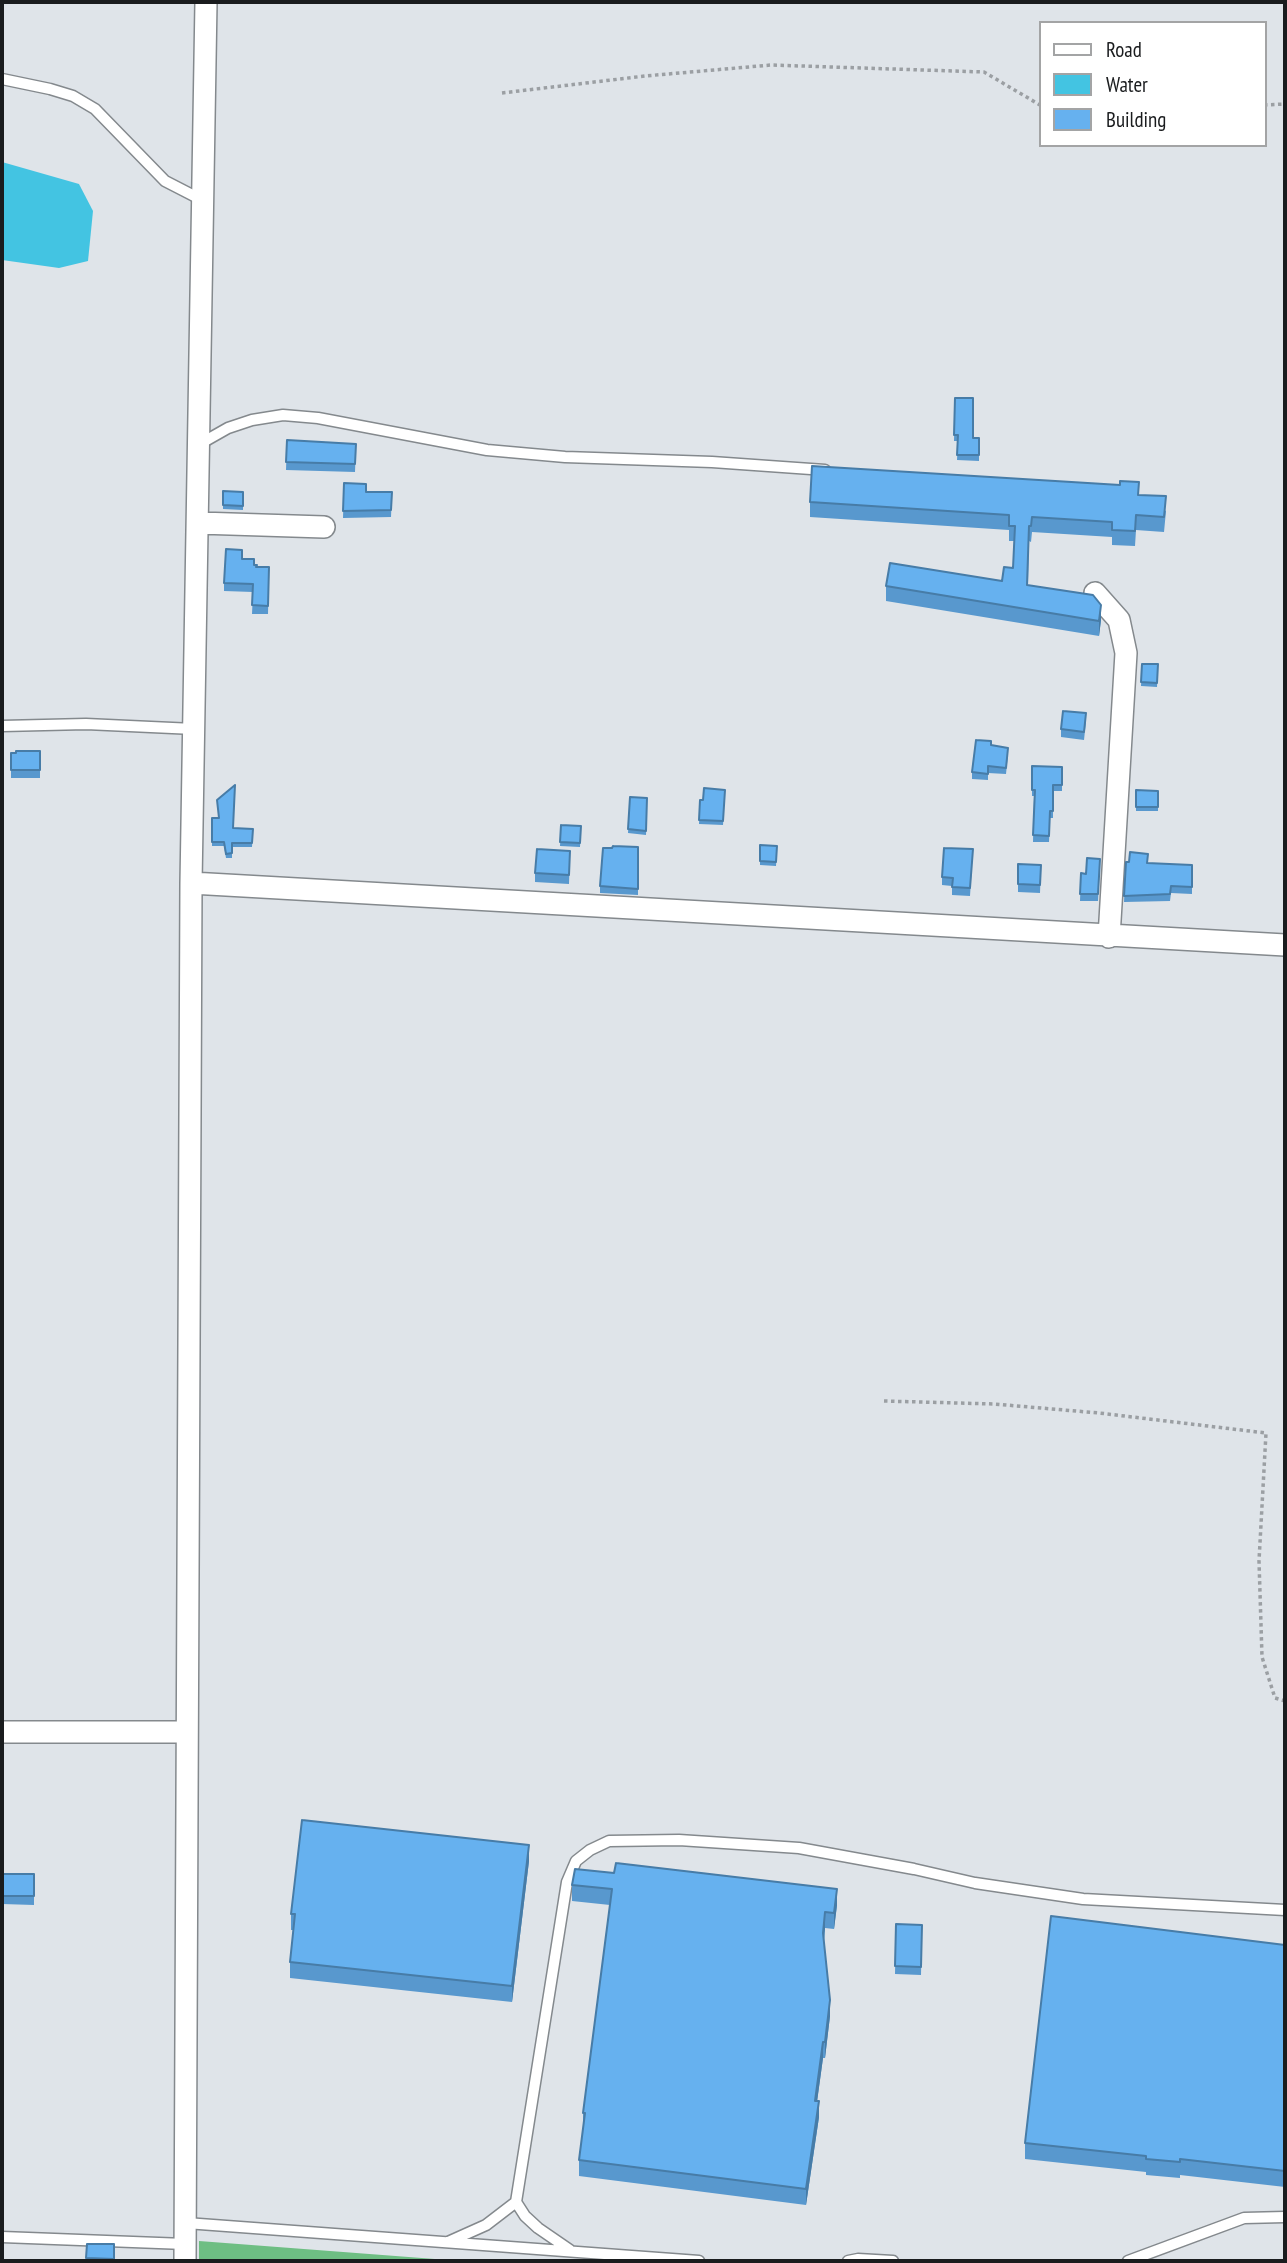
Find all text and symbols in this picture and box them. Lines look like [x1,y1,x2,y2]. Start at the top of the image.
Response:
legend [1038,21,1266,147]
text: Road [1106,36,1142,63]
text: Water [1106,71,1148,98]
text: Building [1106,106,1166,133]

